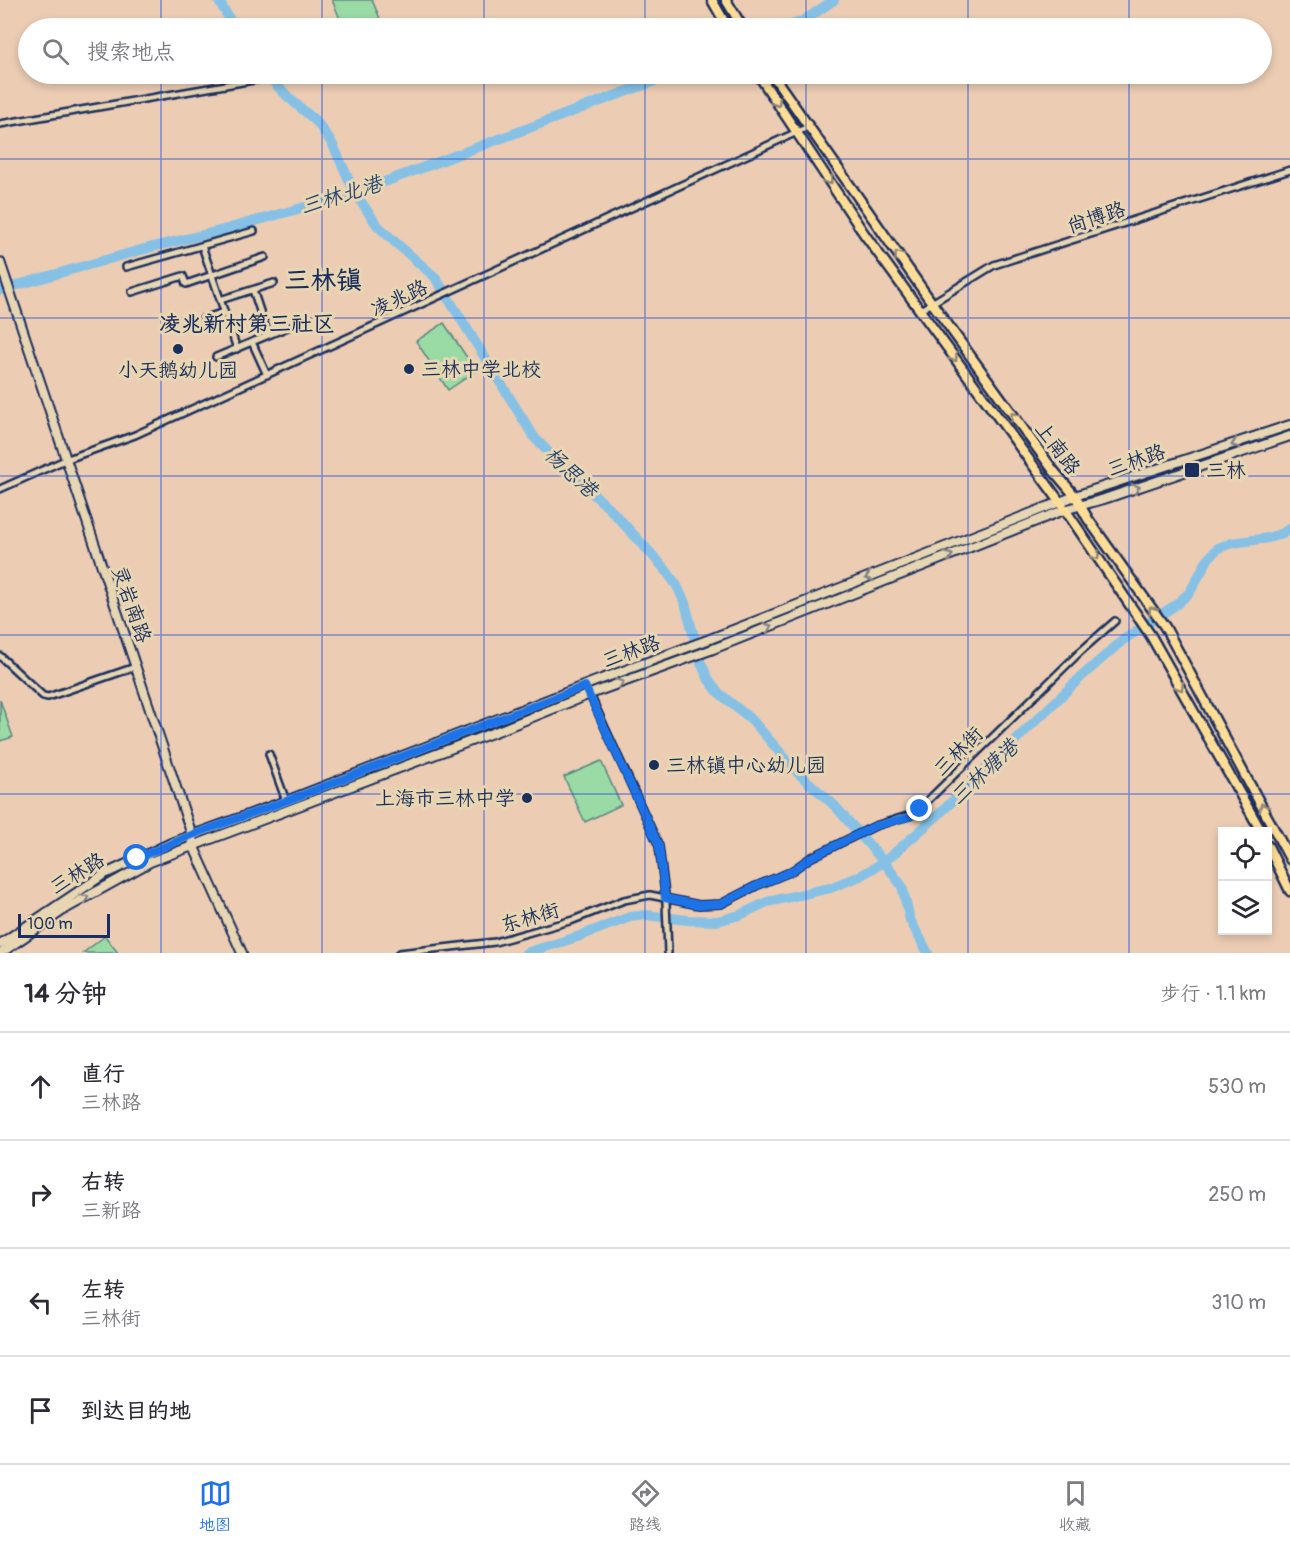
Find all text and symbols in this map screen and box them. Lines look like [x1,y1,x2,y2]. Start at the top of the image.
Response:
search box [18,18,1272,84]
icon: search [39,35,72,68]
text: 搜索地点 [87,38,175,66]
one-way arrow [770,96,781,107]
water label: 三林北港 [297,170,387,221]
one-way arrow [822,174,833,185]
street label: 尚博路 [1064,196,1129,239]
one-way arrow [894,251,905,262]
district label: 三林镇 [284,265,362,297]
street label: 凌兆路 [367,274,433,322]
district label: 凌兆新村第三社区 [159,310,335,338]
marker: 小天鹅幼儿园 [171,342,185,356]
one-way arrow [947,351,958,362]
place label: 三林中学北校 [421,357,541,382]
place label: 小天鹅幼儿园 [118,358,238,383]
marker: 三林中学北校 [402,362,416,376]
one-way arrow [1010,411,1021,422]
street label: 上南路 [1030,417,1086,481]
one-way arrow [1230,437,1241,449]
street label: 三林路 [1104,439,1170,482]
water label: 杨思港 [538,441,604,505]
place label: 三林 [1206,458,1246,483]
marker: 三林 [1183,461,1201,479]
one-way arrow [1130,483,1141,496]
one-way arrow [1089,549,1100,560]
one-way arrow [943,551,954,563]
street label: 灵岩南路 [107,562,157,647]
one-way arrow [864,570,875,583]
one-way arrow [1149,606,1160,617]
one-way arrow [762,622,773,634]
street label: 三林路 [599,629,665,673]
one-way arrow [614,677,625,690]
one-way arrow [1173,681,1184,691]
street label: 三林街 [928,721,988,781]
water label: 三林塘港 [944,732,1026,811]
place label: 三林镇中心幼儿园 [666,753,826,778]
marker: 三林镇中心幼儿园 [647,758,661,772]
place label: 上海市三林中学 [375,786,515,811]
marker: 上海市三林中学 [520,791,534,805]
route end [906,795,932,821]
one-way arrow [1259,803,1270,814]
map controls [1218,827,1272,935]
button: locate [1218,827,1272,881]
route start [123,844,149,870]
street label: 三林路 [45,846,110,900]
button: layers [1218,881,1272,935]
one-way arrow [79,893,89,905]
street label: 东林街 [498,897,562,938]
scale bar [18,911,110,938]
text: 100 m [27,914,73,934]
text: 14 分钟 [24,978,107,1010]
text: 步行 · 1.1 km [1160,981,1266,1006]
text: 直行 [81,1060,125,1088]
icon: ahead [24,1070,57,1103]
text: 530 m [1208,1074,1266,1099]
text: 三林路 [81,1090,141,1115]
text: 右转 [81,1168,125,1196]
icon: right [24,1178,57,1211]
text: 250 m [1208,1182,1266,1207]
text: 三新路 [81,1198,141,1223]
text: 左转 [81,1276,125,1304]
icon: left [24,1286,57,1319]
text: 310 m [1211,1290,1266,1315]
text: 三林街 [81,1306,141,1331]
icon: arrive [24,1394,57,1427]
text: 到达目的地 [81,1397,191,1425]
tab: 地图 [199,1477,232,1535]
tab: 路线 [629,1477,662,1535]
tab: 收藏 [1059,1477,1092,1535]

